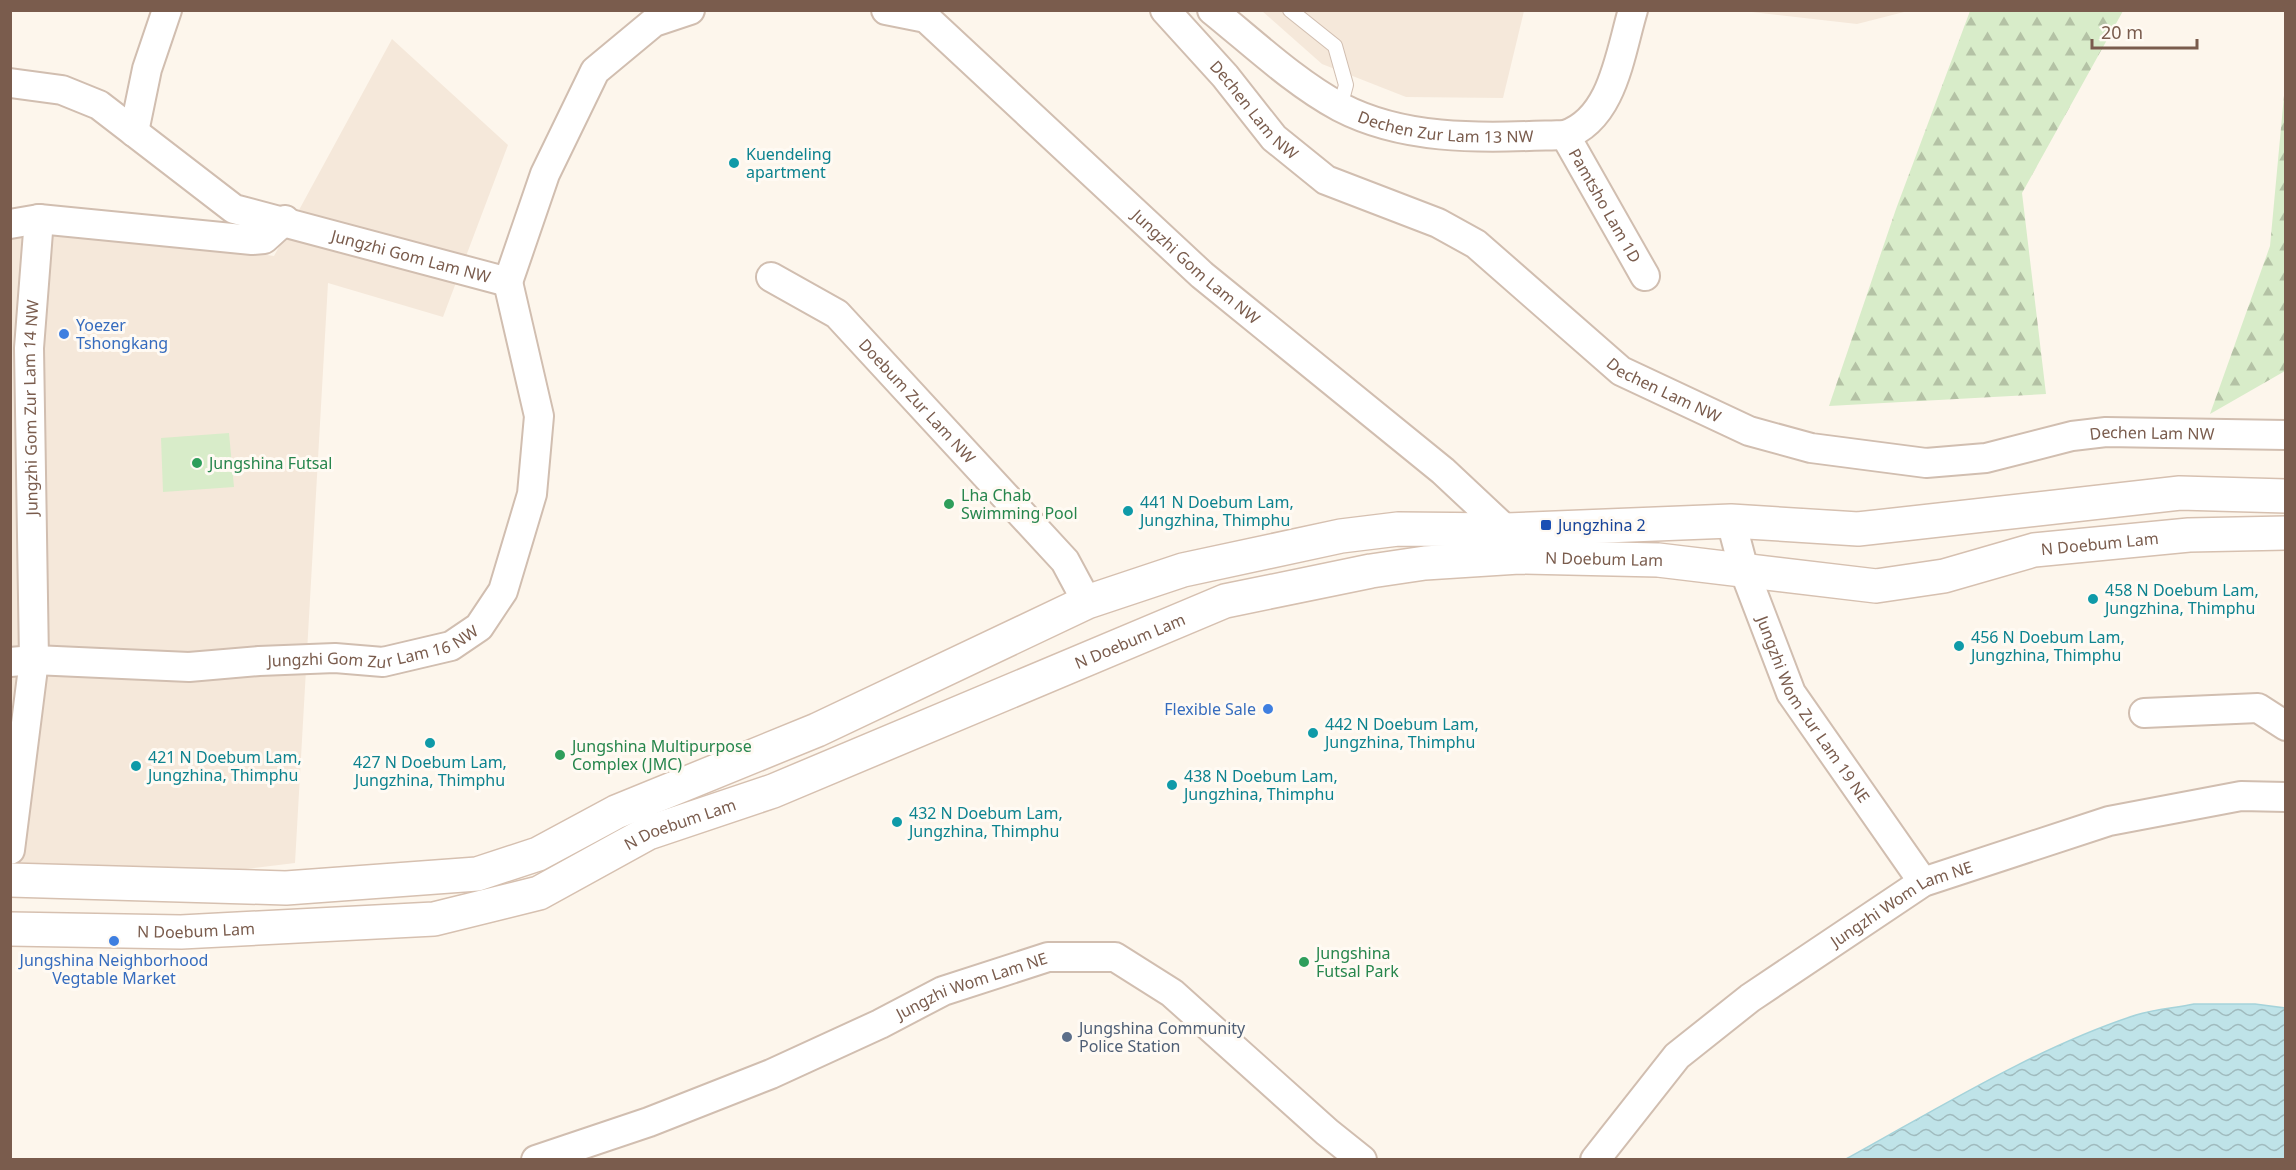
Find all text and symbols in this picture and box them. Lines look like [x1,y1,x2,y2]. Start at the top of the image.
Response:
scale bar [2092,12,2197,50]
text: 20 m [2101,20,2143,44]
street label: Dechen Lam NW [1205,56,1303,164]
street label: Dechen Zur Lam 13 NW [1355,105,1534,148]
place label: Kuendeling apartment [746,143,832,183]
street label: Pamtsho Lam 1D [1564,144,1646,267]
marker: Kuendeling apartment [727,156,741,170]
street label: Jungzhi Gom Lam NW [1126,203,1265,329]
street label: Jungzhi Gom Lam NW [327,224,493,288]
street label: Jungzhi Gom Zur Lam 14 NW [18,299,44,518]
place label: Yoezer Tshongkang [76,314,168,354]
marker: Yoezer Tshongkang [57,327,71,341]
street label: Doebum Zur Lam NW [854,334,981,468]
street label: Dechen Lam NW [1602,352,1725,427]
street label: Dechen Lam NW [2088,421,2215,445]
place label: Jungshina Futsal [207,452,332,474]
marker: Jungshina Futsal [190,456,204,470]
place label: Lha Chab Swimming Pool [961,484,1078,524]
place label: 441 N Doebum Lam, Jungzhina, Thimphu [1138,491,1294,531]
marker: Lha Chab Swimming Pool [942,497,956,511]
marker: 441 N Doebum Lam, Jungzhina, Thimphu [1121,504,1135,518]
place label: Jungzhina 2 [1556,514,1646,536]
marker: Jungzhina 2 [1539,518,1553,532]
street label: N Doebum Lam [2040,527,2160,560]
street label: N Doebum Lam [1545,547,1663,571]
place label: 458 N Doebum Lam, Jungzhina, Thimphu [2103,579,2259,619]
marker: 458 N Doebum Lam, Jungzhina, Thimphu [2086,592,2100,606]
street label: N Doebum Lam [1071,608,1189,674]
street label: Jungzhi Wom Zur Lam 19 NE [1751,611,1875,807]
street label: Jungzhi Gom Zur Lam 16 NW [265,620,482,673]
place label: 456 N Doebum Lam, Jungzhina, Thimphu [1969,626,2125,666]
marker: 456 N Doebum Lam, Jungzhina, Thimphu [1952,639,1966,653]
place label: Flexible Sale [1164,698,1256,720]
marker: Flexible Sale [1261,702,1275,716]
place label: 442 N Doebum Lam, Jungzhina, Thimphu [1323,713,1479,753]
marker: 442 N Doebum Lam, Jungzhina, Thimphu [1306,726,1320,740]
place label: Jungshina Multipurpose Complex (JMC) [570,735,752,775]
marker: 427 N Doebum Lam, Jungzhina, Thimphu [423,736,437,750]
place label: 421 N Doebum Lam, Jungzhina, Thimphu [146,746,302,786]
marker: Jungshina Multipurpose Complex (JMC) [553,748,567,762]
place label: 427 N Doebum Lam, Jungzhina, Thimphu [353,751,507,791]
marker: 421 N Doebum Lam, Jungzhina, Thimphu [129,759,143,773]
place label: 438 N Doebum Lam, Jungzhina, Thimphu [1182,765,1338,805]
marker: 438 N Doebum Lam, Jungzhina, Thimphu [1165,778,1179,792]
street label: N Doebum Lam [620,793,739,855]
place label: 432 N Doebum Lam, Jungzhina, Thimphu [907,802,1063,842]
marker: 432 N Doebum Lam, Jungzhina, Thimphu [890,815,904,829]
street label: Jungzhi Wom Lam NE [1824,856,1975,953]
street label: N Doebum Lam [137,917,255,943]
marker: Jungshina Neighborhood Vegtable Market [107,934,121,948]
place label: Jungshina Futsal Park [1314,942,1399,982]
street label: Jungzhi Wom Lam NE [890,947,1050,1026]
place label: Jungshina Neighborhood Vegtable Market [18,949,208,989]
marker: Jungshina Futsal Park [1297,955,1311,969]
place label: Jungshina Community Police Station [1077,1017,1246,1057]
marker: Jungshina Community Police Station [1060,1030,1074,1044]

